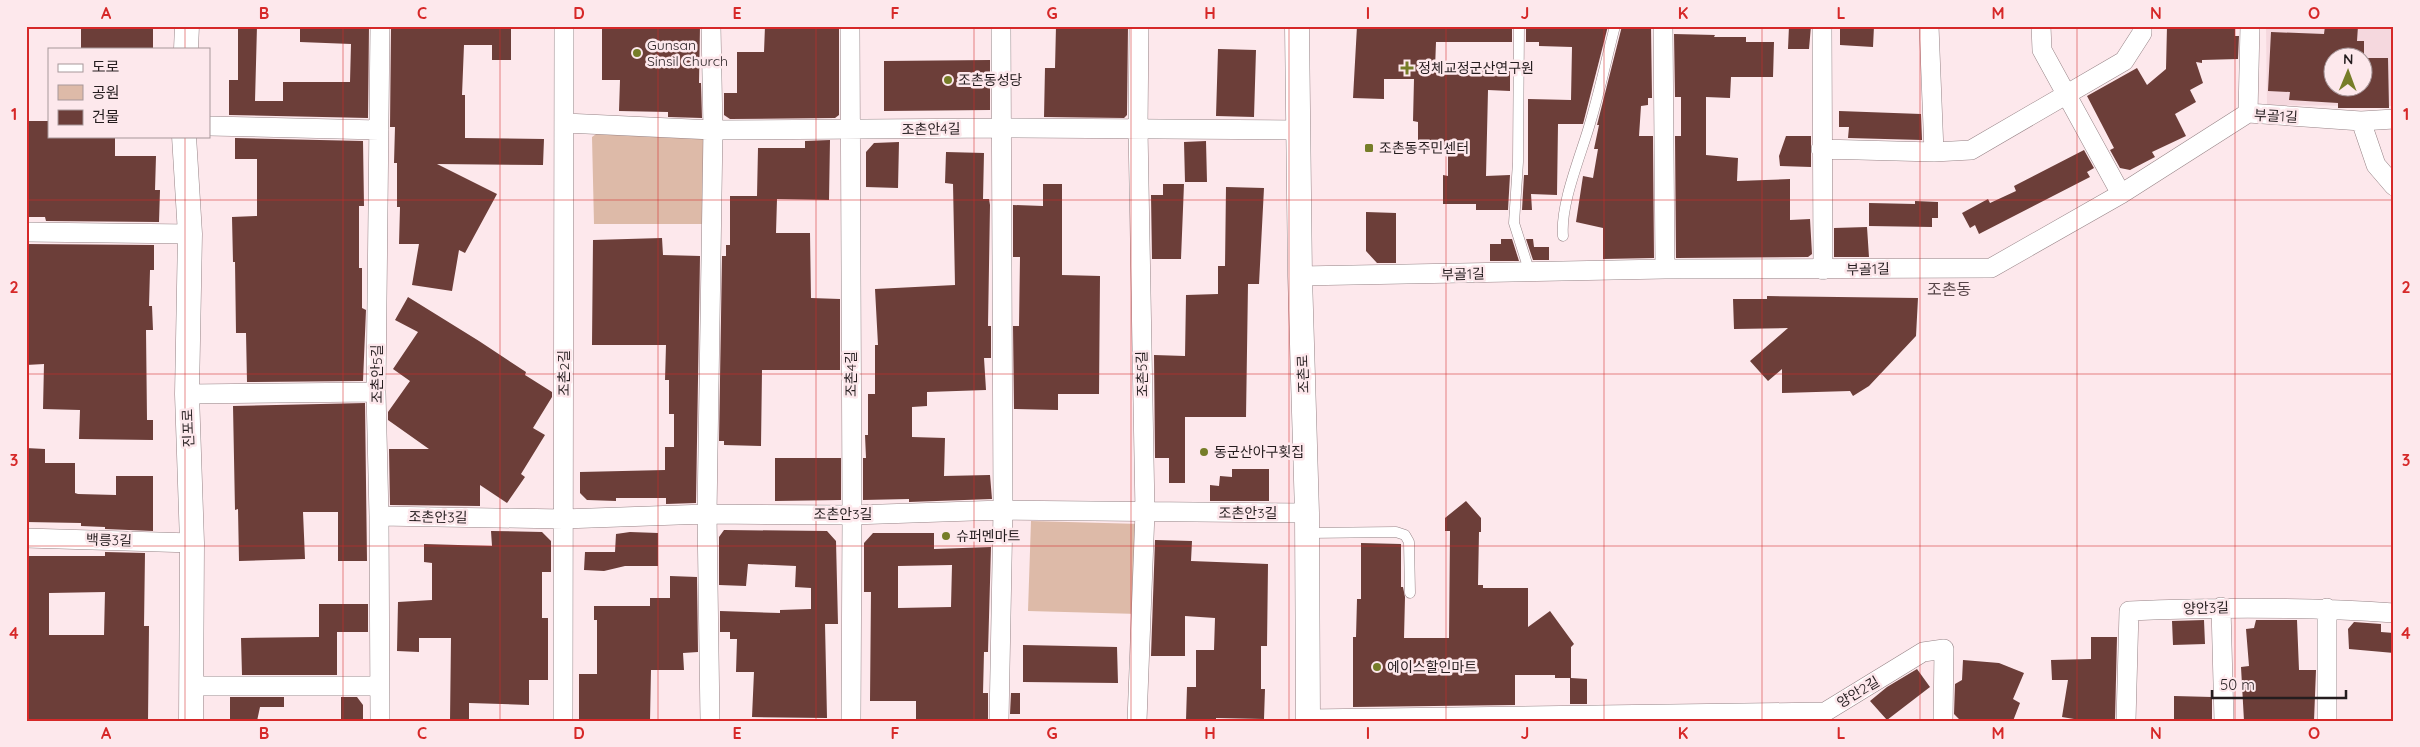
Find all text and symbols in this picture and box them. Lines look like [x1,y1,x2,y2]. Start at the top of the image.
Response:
text: A [101,3,112,23]
text: B [259,3,269,23]
text: C [417,3,427,23]
text: D [573,3,585,23]
text: E [732,3,742,23]
text: F [891,3,900,23]
text: G [1046,3,1058,23]
text: H [1204,3,1216,23]
text: I [1366,3,1370,23]
text: J [1521,3,1529,23]
text: K [1678,3,1688,23]
text: L [1837,3,1846,23]
text: M [1991,3,2005,23]
text: N [2150,3,2162,23]
text: O [2308,3,2320,23]
place label: Gunsan Sinsil Church [647,36,728,70]
marker: Gunsan Sinsil Church [631,47,643,59]
legend [48,48,210,138]
north arrow [2322,48,2372,98]
text: N [2343,50,2354,68]
text: 도로 [92,57,120,76]
place label: 정체교정군산연구원 [1418,59,1534,77]
marker: 정체교정군산연구원 [1400,61,1414,75]
place label: 조촌동성당 [958,71,1023,89]
marker: 조촌동성당 [942,74,954,86]
text: 공원 [92,83,120,102]
text: 1 [11,104,17,124]
text: 1 [2403,104,2409,124]
street label: 부골1길 [2254,106,2298,126]
text: 건물 [92,107,120,126]
street label: 조촌안4길 [901,119,961,139]
place label: 조촌동주민센터 [1379,139,1469,157]
marker: 조촌동주민센터 [1363,142,1375,154]
street label: 부골1길 [1846,260,1890,278]
street label: 부골1길 [1441,265,1485,283]
text: 2 [9,277,19,297]
text: 2 [2401,277,2411,297]
district label: 조촌동 [1927,279,1971,299]
street label: 조촌안5길 [368,344,386,404]
street label: 조촌2길 [555,350,573,396]
street label: 조촌4길 [842,351,860,397]
street label: 조촌5길 [1133,351,1151,397]
street label: 조촌로 [1293,354,1313,394]
street label: 진포로 [178,408,198,448]
place label: 동군산아구횟집 [1214,443,1304,461]
marker: 동군산아구횟집 [1198,446,1210,458]
text: 3 [10,450,18,470]
text: 3 [2402,450,2410,470]
street label: 조촌안3길 [1219,504,1277,522]
street label: 조촌안3길 [814,505,872,523]
street label: 조촌안3길 [408,507,468,527]
place label: 슈퍼멘마트 [956,527,1021,545]
street label: 백릉3길 [86,530,132,550]
marker: 슈퍼멘마트 [940,530,952,542]
street label: 양안3길 [2183,598,2229,618]
text: 4 [9,623,19,643]
text: 4 [2401,623,2411,643]
place label: 에이스할인마트 [1387,658,1477,676]
marker: 에이스할인마트 [1371,661,1383,673]
scale bar [2212,667,2346,699]
street label: 양안2길 [1833,672,1883,712]
text: 50 m [2220,675,2255,694]
text: A [101,723,112,743]
text: B [259,723,269,743]
text: C [417,723,427,743]
text: D [573,723,585,743]
text: E [732,723,742,743]
text: F [891,723,900,743]
text: G [1046,723,1058,743]
text: H [1204,723,1216,743]
text: I [1366,723,1370,743]
text: J [1521,723,1529,743]
text: K [1678,723,1688,743]
text: L [1837,723,1846,743]
text: M [1991,723,2005,743]
text: N [2150,723,2162,743]
text: O [2308,723,2320,743]

